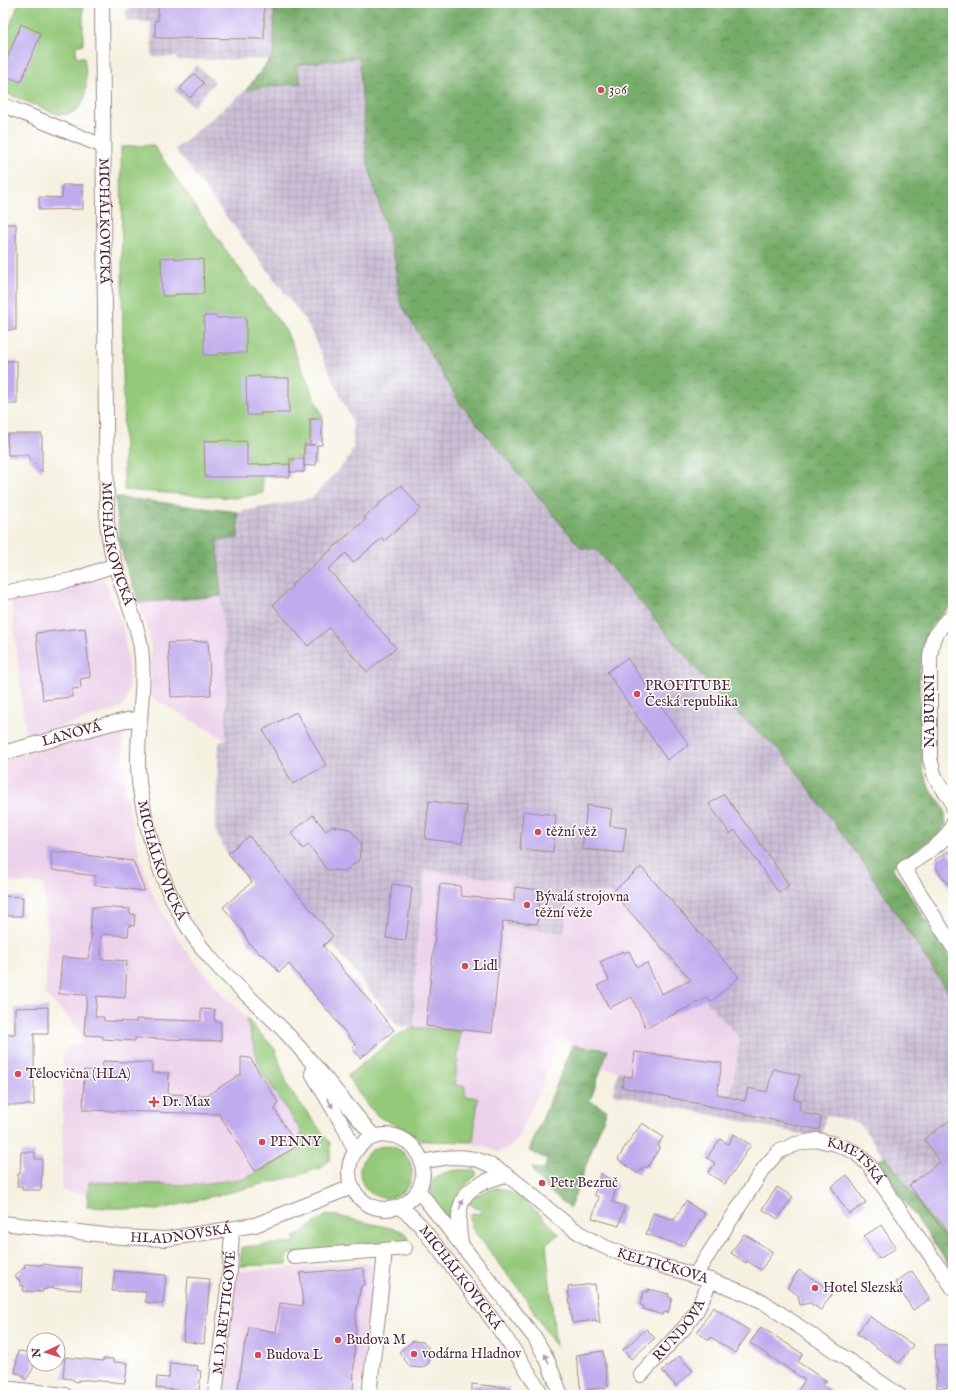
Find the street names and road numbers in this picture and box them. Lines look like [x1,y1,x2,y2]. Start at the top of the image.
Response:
street label: MICHÁLKOVICKÁ [94,158,115,285]
street label: MICHÁLKOVICKÁ [98,482,139,609]
street label: NA BURNI [921,674,939,748]
street label: LANOVÁ [40,716,104,751]
street label: MICHÁLKOVICKÁ [133,799,192,924]
street label: KMETSKÁ [825,1133,889,1188]
street label: HLADNOVSKÁ [130,1219,233,1248]
street label: MICHÁLKOVICKÁ [415,1222,507,1334]
street label: KELTIČKOVA [614,1244,711,1288]
street label: M. D. RETTIGOVÉ [209,1250,240,1376]
street label: RUNDOVA [649,1296,710,1365]

